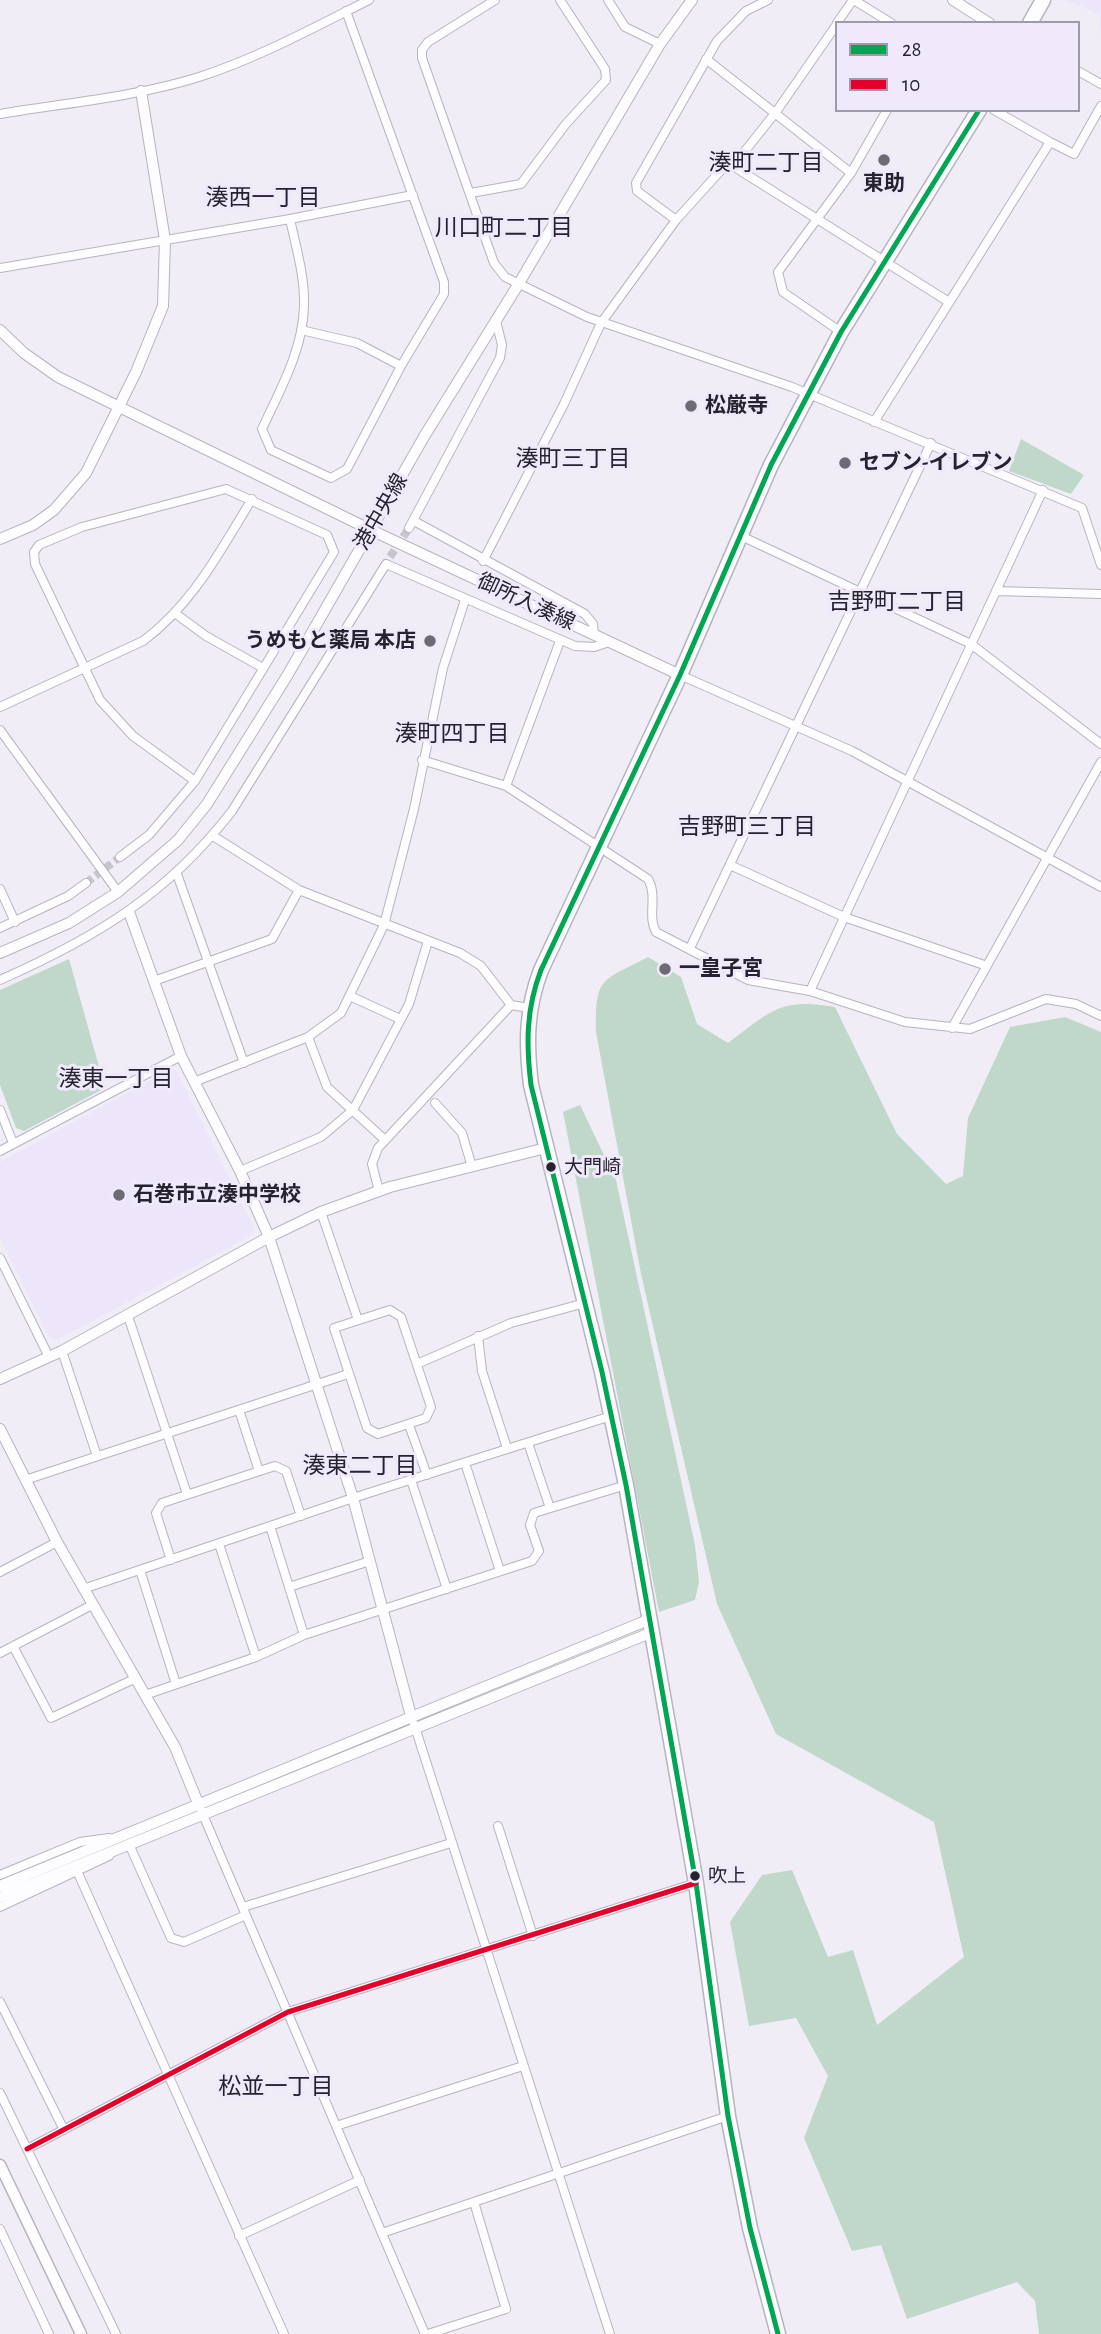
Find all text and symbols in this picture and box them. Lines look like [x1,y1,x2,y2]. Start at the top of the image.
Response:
legend [835,21,1080,112]
text: 28 [902,39,922,60]
text: 10 [902,74,920,95]
district label: 湊町二丁目 [709,149,823,177]
marker: 東助 [876,152,892,168]
place label: 東助 [863,171,905,197]
district label: 湊西一丁目 [206,184,320,212]
district label: 川口町二丁目 [435,214,573,242]
place label: 松厳寺 [705,393,768,419]
marker: 松厳寺 [683,398,699,414]
district label: 湊町三丁目 [516,445,630,473]
place label: セブン-イレブン [859,450,1012,476]
marker: セブン-イレブン [837,455,853,471]
street label: 港中央線 [349,469,413,555]
street label: 御所入湊線 [473,568,579,636]
district label: 吉野町二丁目 [828,588,966,616]
place label: うめもと薬局 本店 [245,628,416,654]
marker: うめもと薬局 本店 [422,633,438,649]
district label: 湊町四丁目 [395,720,509,748]
district label: 吉野町三丁目 [678,813,816,841]
place label: 一皇子宮 [679,956,763,982]
marker: 一皇子宮 [657,961,673,977]
district label: 湊東一丁目 [59,1065,173,1093]
place label: 大門崎 [564,1156,621,1178]
marker: 大門崎 [544,1160,558,1174]
place label: 石巻市立湊中学校 [133,1182,301,1208]
marker: 石巻市立湊中学校 [111,1187,127,1203]
district label: 湊東二丁目 [303,1452,417,1480]
place label: 吹上 [708,1865,746,1887]
marker: 吹上 [688,1869,702,1883]
district label: 松並一丁目 [219,2073,333,2101]

